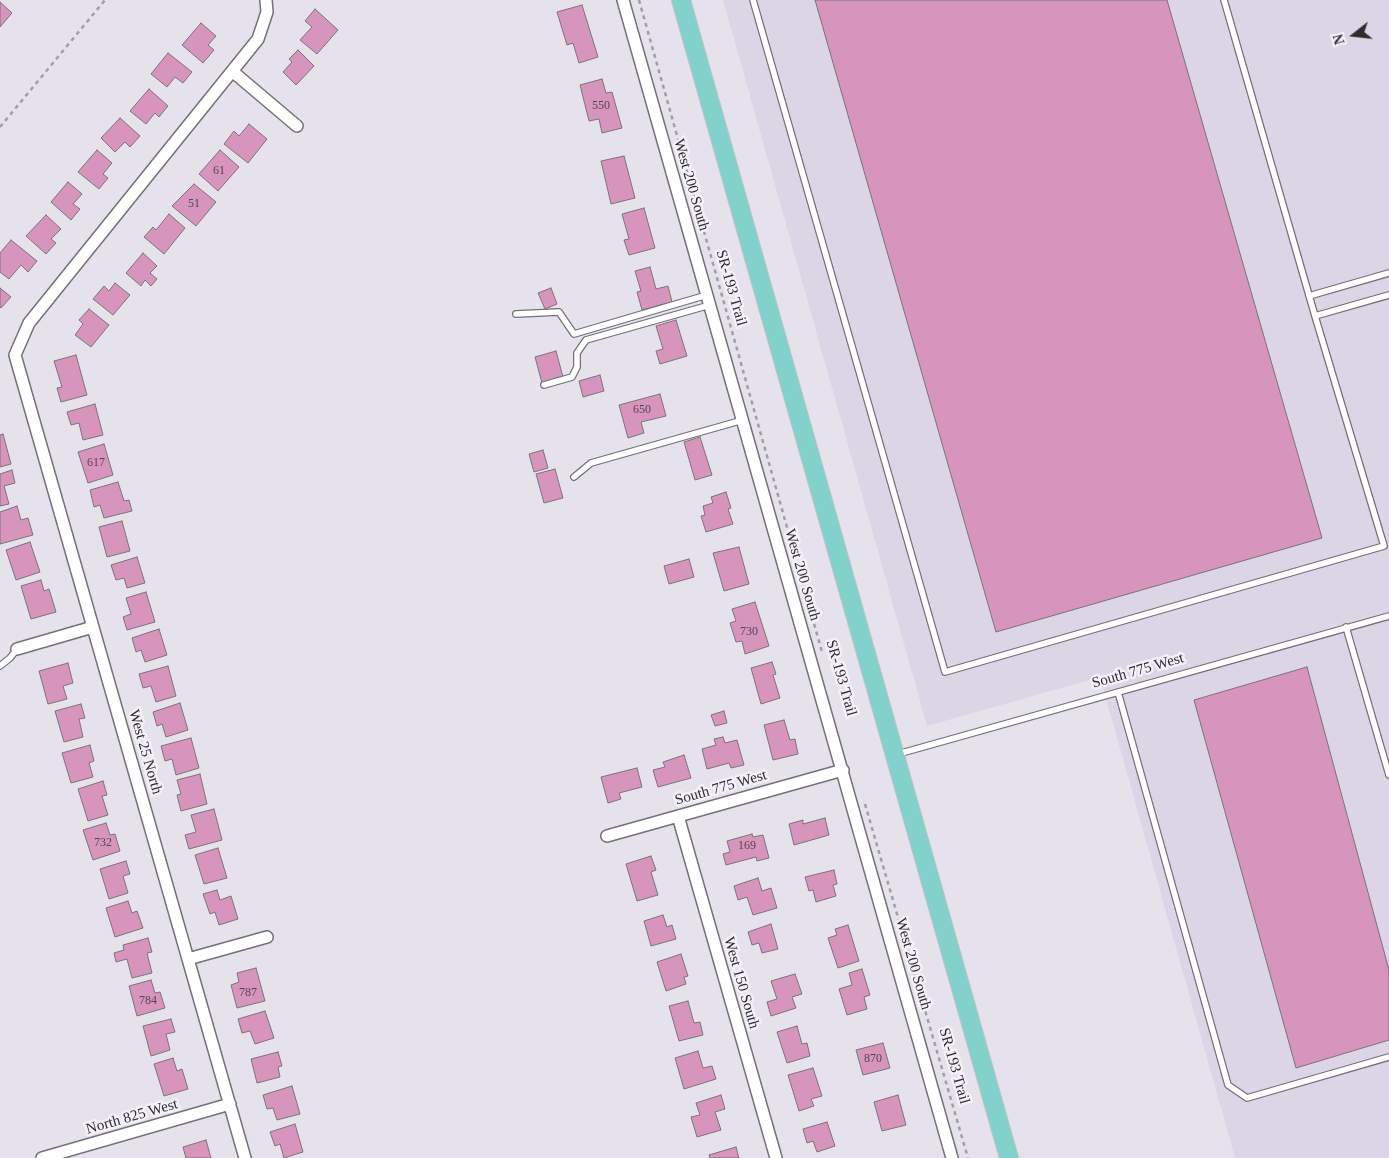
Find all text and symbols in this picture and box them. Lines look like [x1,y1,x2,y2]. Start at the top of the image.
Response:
north arrow [1329,10,1379,60]
text: N [1330,32,1348,46]
house number: 550 [592,99,610,113]
street label: West 200 South [669,137,713,233]
house number: 61 [213,164,225,178]
house number: 51 [188,197,200,211]
street label: SR-193 Trail [712,248,750,328]
house number: 650 [633,403,651,417]
house number: 617 [87,456,105,470]
street label: West 200 South [780,527,824,623]
house number: 730 [740,625,758,639]
street label: SR-193 Trail [822,638,860,718]
street label: South 775 West [1090,649,1186,693]
street label: West 25 North [124,708,166,796]
street label: South 775 West [673,766,769,810]
house number: 732 [94,836,112,850]
house number: 169 [738,839,756,853]
street label: West 200 South [891,916,935,1012]
street label: West 150 South [719,935,763,1031]
house number: 787 [239,986,257,1000]
house number: 784 [139,994,157,1008]
street label: SR-193 Trail [935,1026,973,1106]
house number: 870 [864,1052,882,1066]
street label: North 825 West [84,1095,180,1139]

